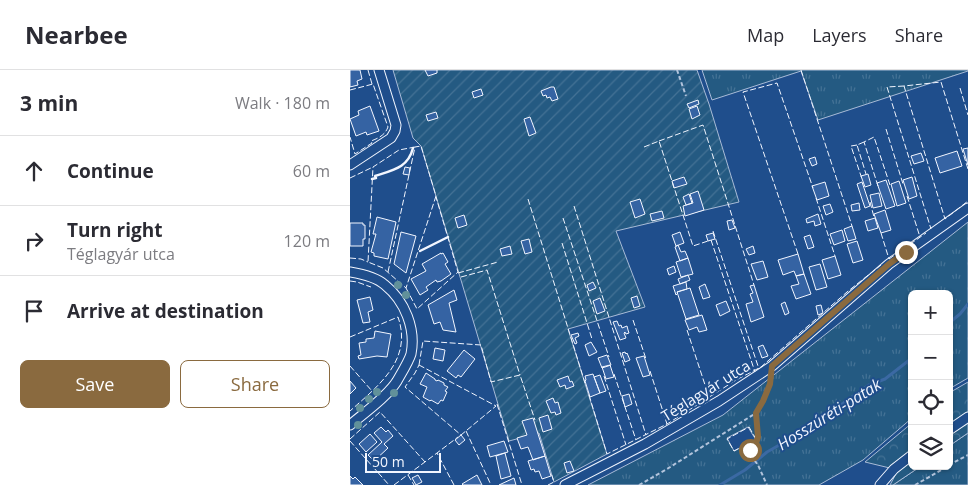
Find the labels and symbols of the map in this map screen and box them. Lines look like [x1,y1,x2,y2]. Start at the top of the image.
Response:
route end [895,241,918,264]
street label: Téglagyár utca [657,355,754,425]
water label: Hosszúréti-patak [773,373,886,455]
route start [739,439,762,462]
scale bar [365,450,441,473]

